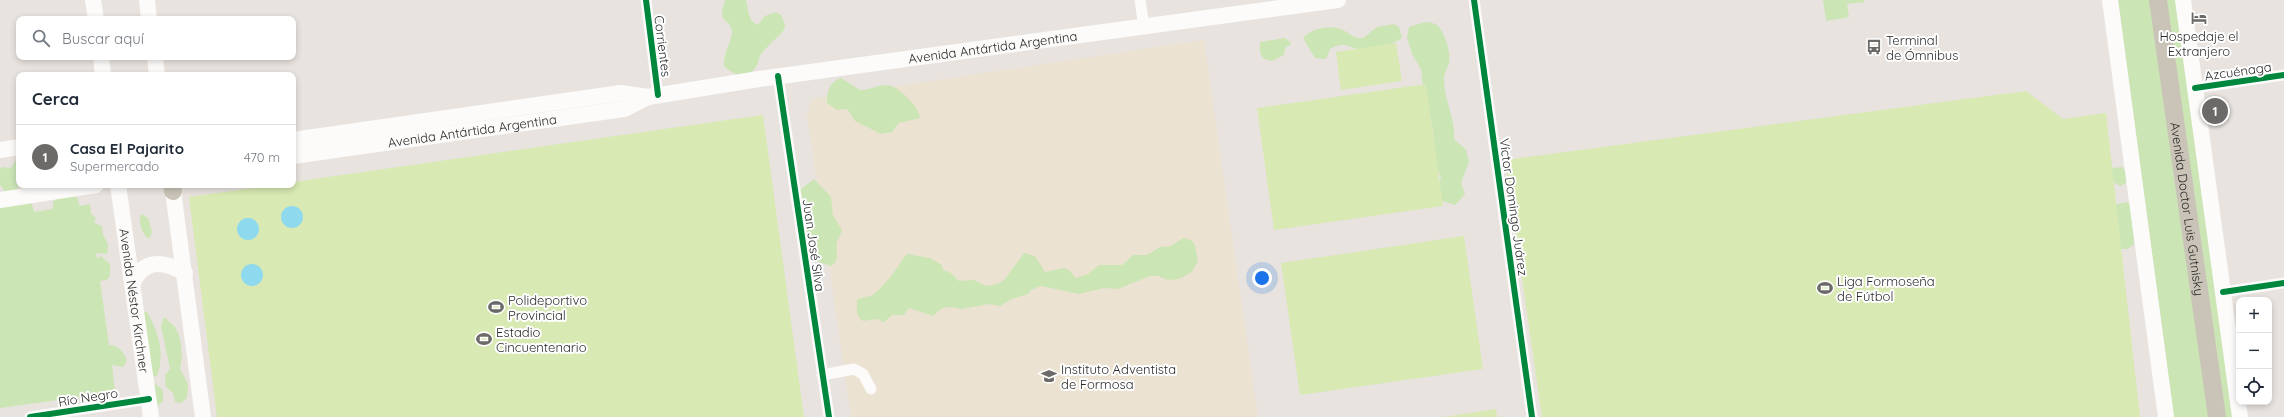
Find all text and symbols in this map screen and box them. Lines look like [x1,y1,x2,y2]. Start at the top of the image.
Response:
hotel icon: Hospedaje el Extranjero [2190,9,2208,27]
street label: Corrientes [651,14,675,78]
search box [16,16,296,60]
icon: search [30,27,52,49]
street label: Avenida Antártida Argentina [907,28,1078,67]
place label: Hospedaje el Extranjero [2159,28,2239,59]
text: Buscar aquí [62,29,144,48]
place label: Terminal de Ómnibus [1886,32,1958,63]
bus stop icon: Terminal de Ómnibus [1865,38,1883,56]
street label: Azcuénaga [2204,58,2272,84]
text: Cerca [32,88,79,109]
pin: 1 [2202,96,2228,126]
street label: Avenida Antártida Argentina [387,111,558,150]
street label: Avenida Doctor Luis Gutnisky [2167,121,2208,297]
street label: Víctor Domingo Juárez [1496,137,1532,277]
text: Casa El Pajarito [70,139,184,158]
text: 1 [42,149,48,165]
text: 470 m [244,149,280,165]
text: Supermercado [70,158,159,174]
street label: Juan José Silva [800,198,828,292]
street label: Avenida Néstor Kirchner [116,227,153,374]
your location [1252,268,1272,288]
place label: Liga Formoseña de Fútbol [1837,273,1935,304]
sports icon: Liga Formoseña de Fútbol [1816,279,1834,297]
place label: Polideportivo Provincial [508,292,587,323]
map controls [2236,297,2272,405]
button: + [2236,297,2272,333]
sports icon: Polideportivo Provincial [487,298,505,316]
place label: Estadio Cincuentenario [496,324,587,355]
sports icon: Estadio Cincuentenario [475,330,493,348]
button: − [2236,333,2272,369]
place label: Instituto Adventista de Formosa [1061,361,1176,392]
school or university icon: Instituto Adventista de Formosa [1040,367,1058,385]
button: locate [2236,369,2272,405]
street label: Río Negro [57,384,119,410]

